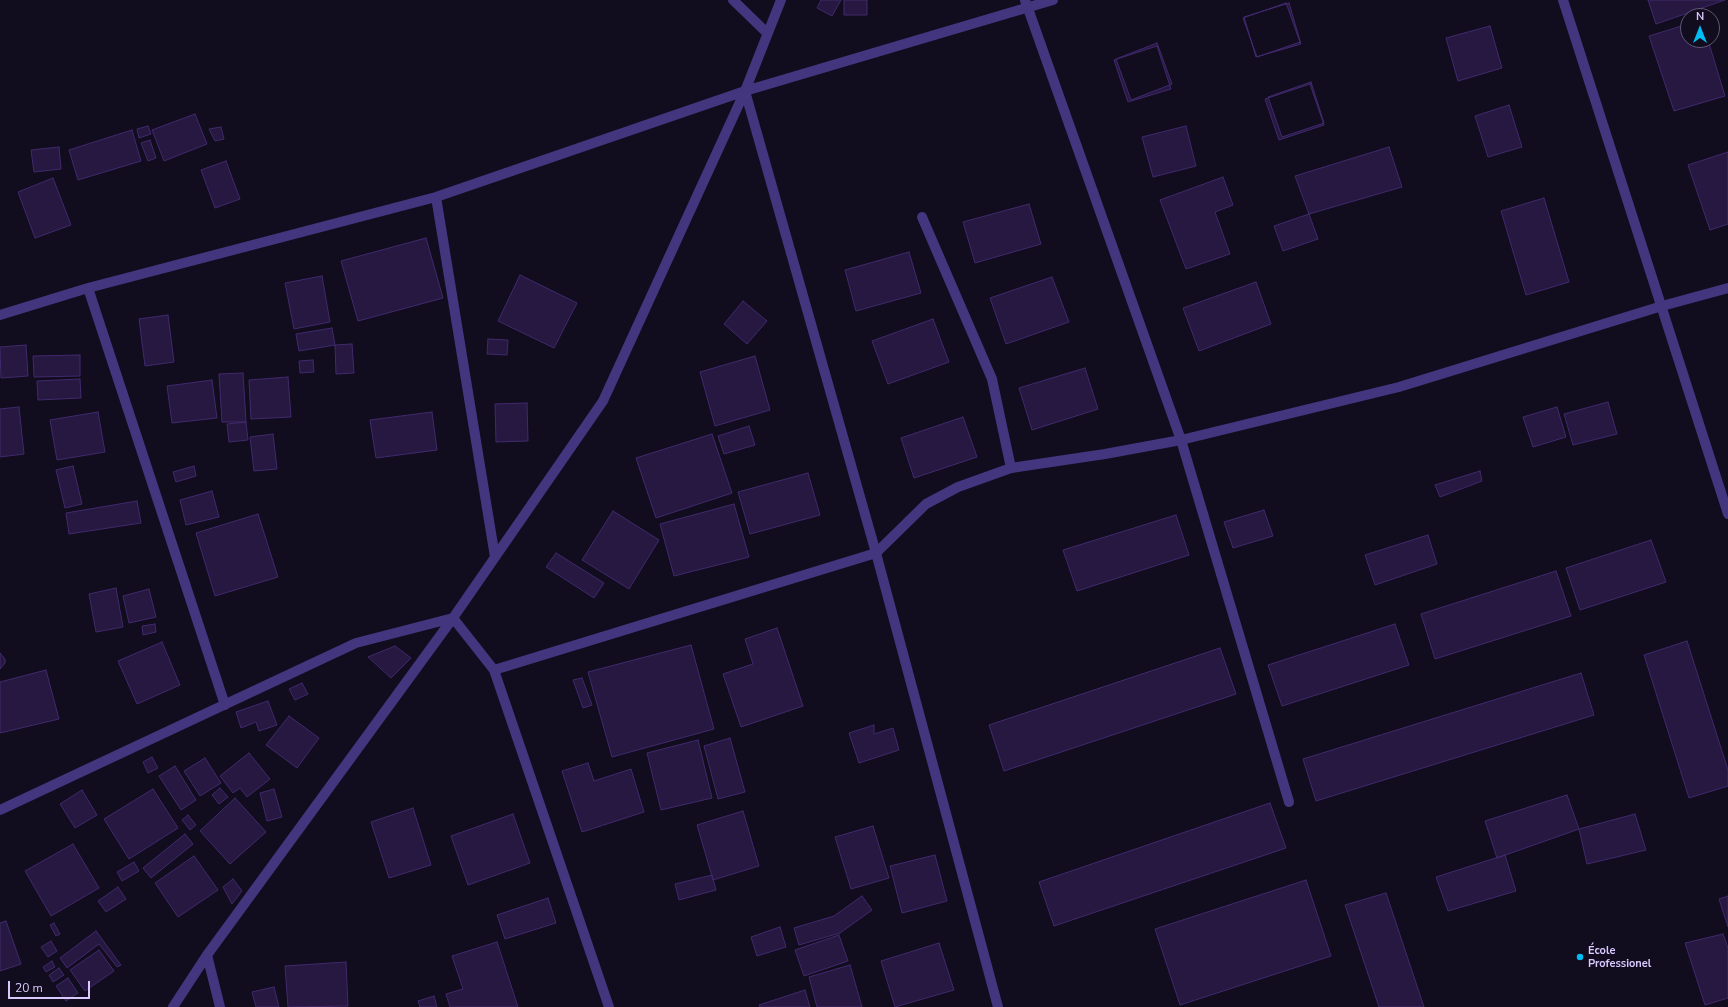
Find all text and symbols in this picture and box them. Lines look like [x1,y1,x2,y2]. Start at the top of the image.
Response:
north arrow [1680,8,1720,48]
text: N [1696,9,1704,24]
place label: École Professionel [1588,944,1651,970]
marker: École Professionel [1575,952,1585,962]
scale bar [10,973,92,999]
text: 20 m [15,980,43,996]

